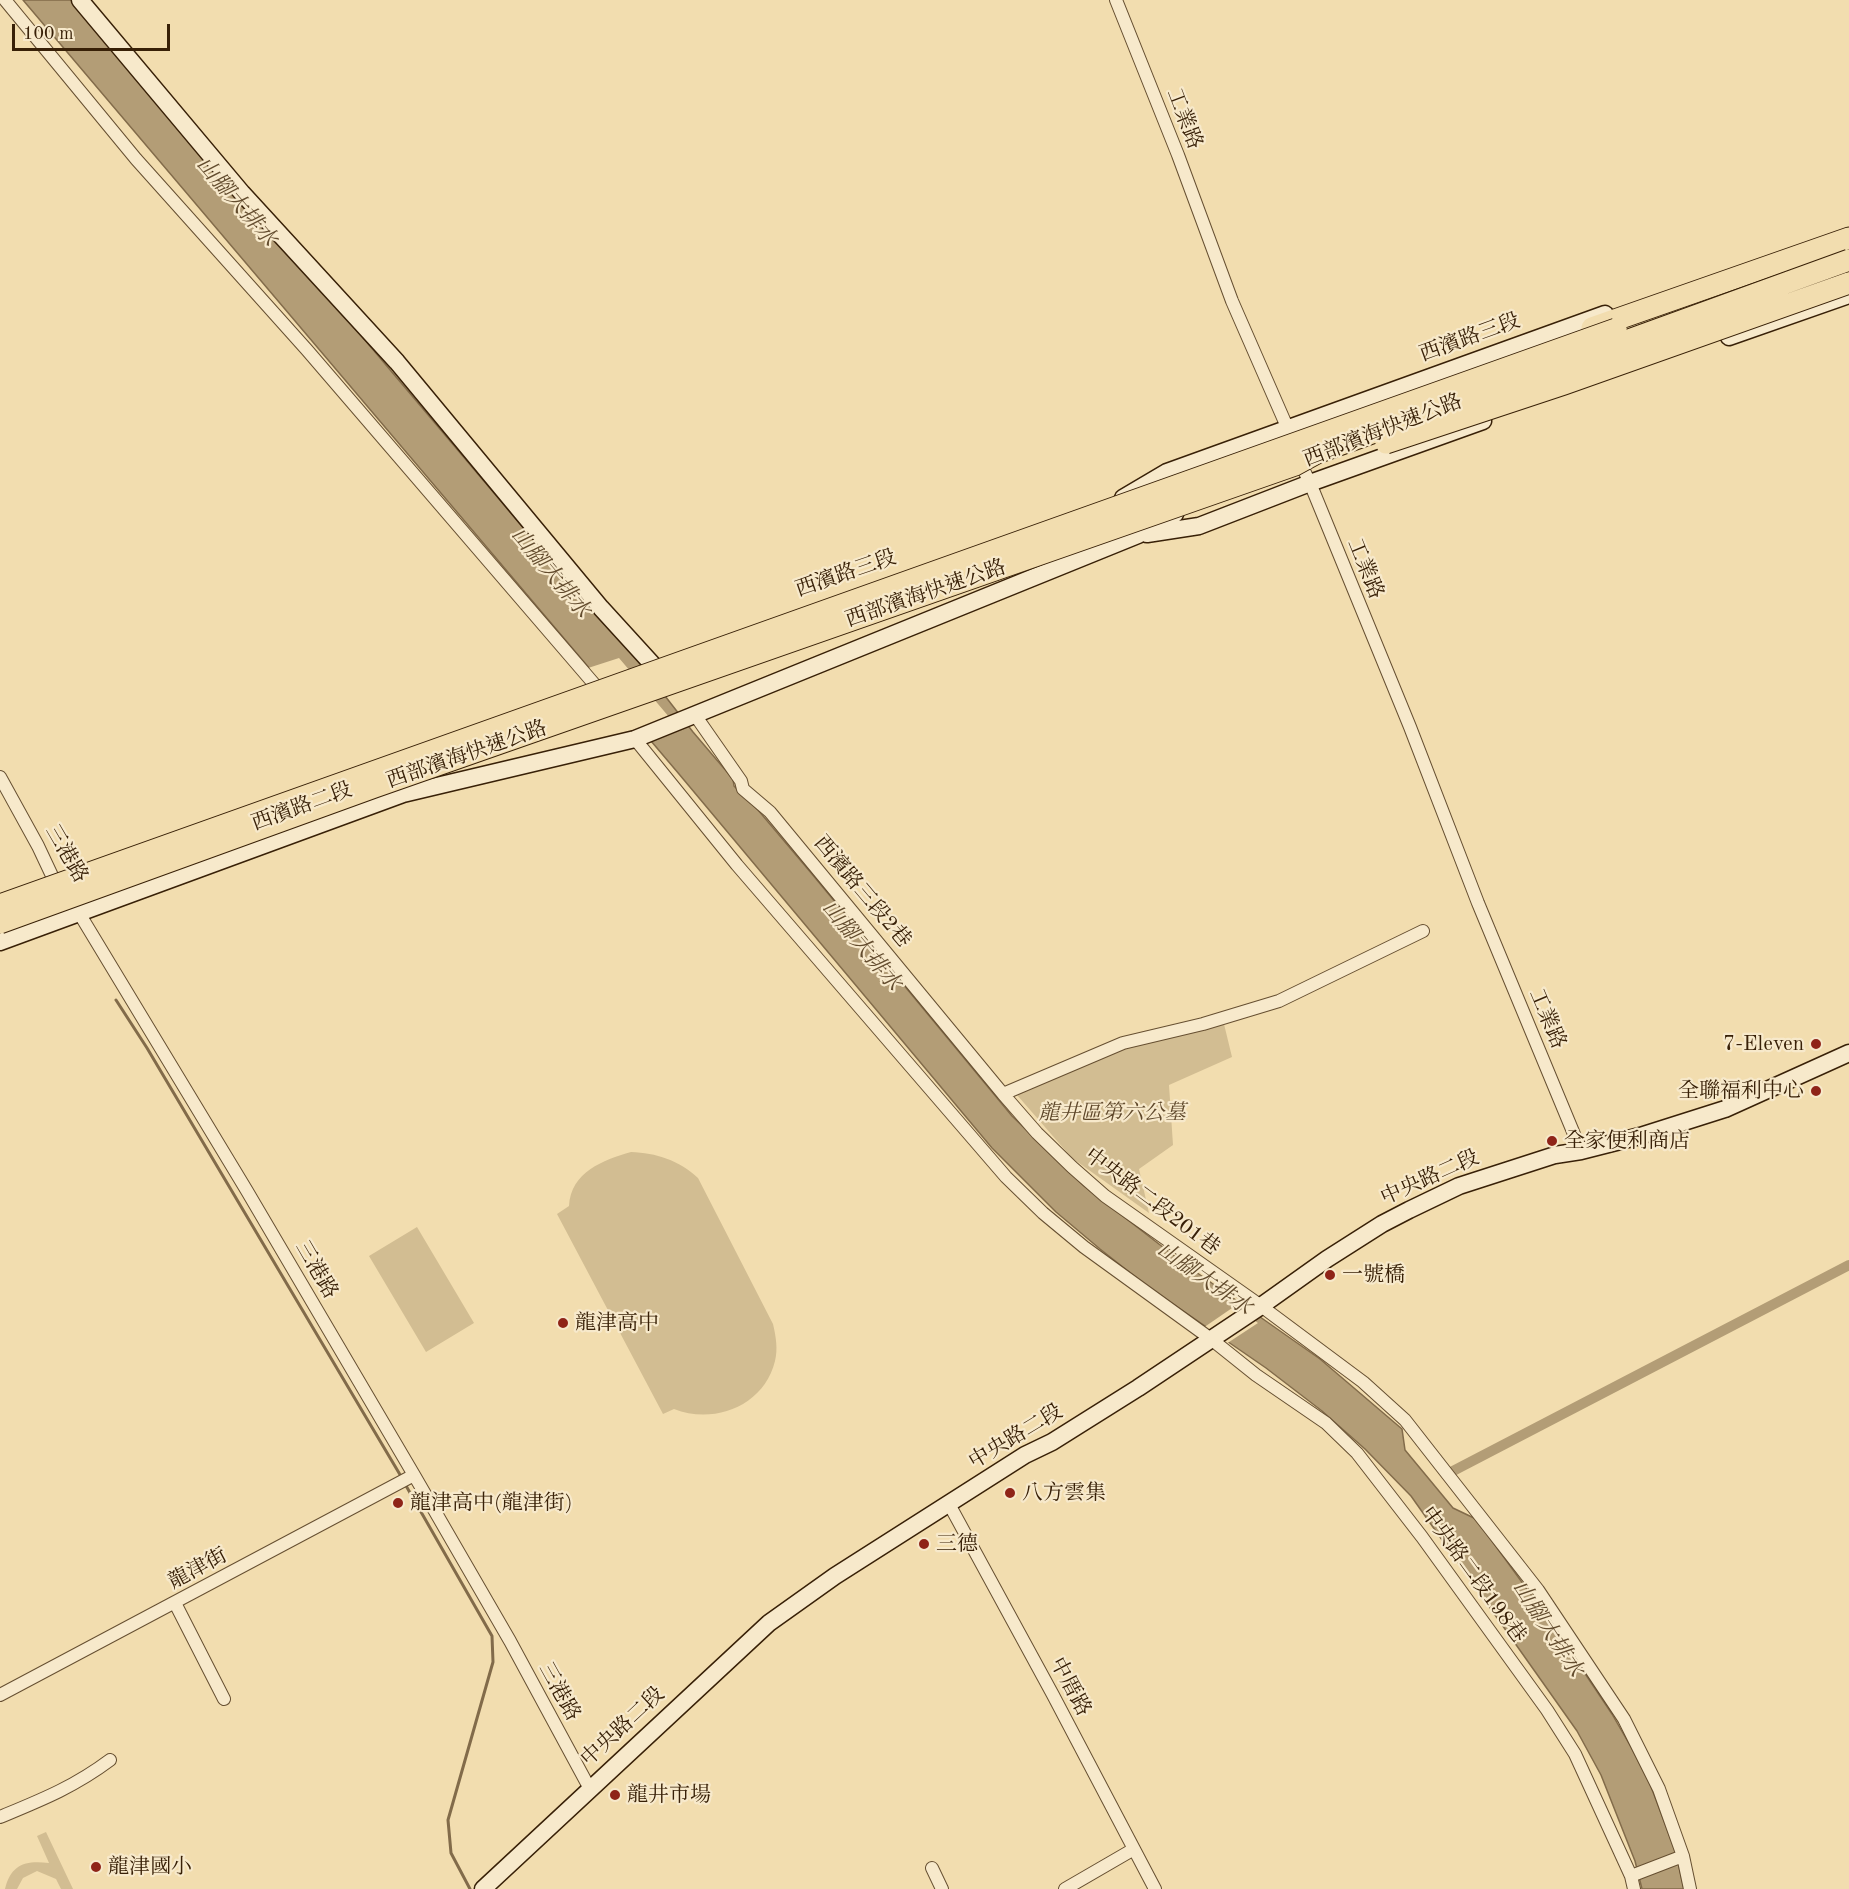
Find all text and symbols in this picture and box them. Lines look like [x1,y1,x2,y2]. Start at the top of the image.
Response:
scale bar [15,12,172,50]
text: 100 m [23,25,74,43]
street label: 工業路 [1161,85,1207,153]
water label: 山腳大排水 [190,152,282,252]
street label: 西濱路三段 [1416,308,1524,368]
street label: 西部濱海快速公路 [1300,389,1466,473]
water label: 山腳大排水 [505,522,595,624]
street label: 工業路 [1342,535,1388,603]
street label: 西濱路三段 [792,545,900,603]
street label: 西部濱海快速公路 [842,555,1010,633]
street label: 西部濱海快速公路 [383,716,551,794]
street label: 西濱路二段 [248,777,356,837]
street label: 三港路 [39,820,93,888]
street label: 西濱路三段2巷 [808,831,916,953]
water label: 山腳大排水 [816,895,906,997]
street label: 工業路 [1523,985,1571,1053]
place label: 7-Eleven [1723,1031,1804,1057]
marker: 7-Eleven [1809,1037,1823,1051]
place label: 全聯福利中心 [1678,1078,1804,1104]
marker: 全聯福利中心 [1809,1084,1823,1098]
park label: 龍井區第六公墓 [1039,1100,1185,1126]
place label: 全家便利商店 [1564,1128,1690,1154]
marker: 全家便利商店 [1545,1134,1559,1148]
street label: 中央路二段201巷 [1080,1143,1224,1261]
street label: 中央路二段 [1377,1145,1483,1211]
street label: 三港路 [289,1236,343,1304]
water label: 山腳大排水 [1151,1237,1257,1321]
place label: 一號橋 [1342,1262,1405,1288]
marker: 一號橋 [1323,1268,1337,1282]
place label: 龍津高中 [575,1310,659,1336]
marker: 龍津高中 [556,1316,570,1330]
street label: 中央路二段 [965,1399,1067,1475]
place label: 八方雲集 [1022,1480,1106,1506]
marker: 八方雲集 [1003,1486,1017,1500]
place label: 龍津高中(龍津街) [410,1490,573,1516]
marker: 龍津高中(龍津街) [391,1496,405,1510]
street label: 中央路二段198巷 [1415,1502,1531,1648]
place label: 三德 [936,1531,978,1557]
marker: 三德 [917,1537,931,1551]
street label: 龍津街 [164,1543,232,1595]
water label: 山腳大排水 [1506,1576,1588,1682]
street label: 中厝路 [1044,1653,1096,1721]
street label: 三港路 [533,1658,585,1726]
street label: 中央路二段 [576,1682,670,1772]
place label: 龍井市場 [627,1782,711,1808]
marker: 龍井市場 [608,1788,622,1802]
place label: 龍津國小 [108,1854,192,1880]
marker: 龍津國小 [89,1860,103,1874]

